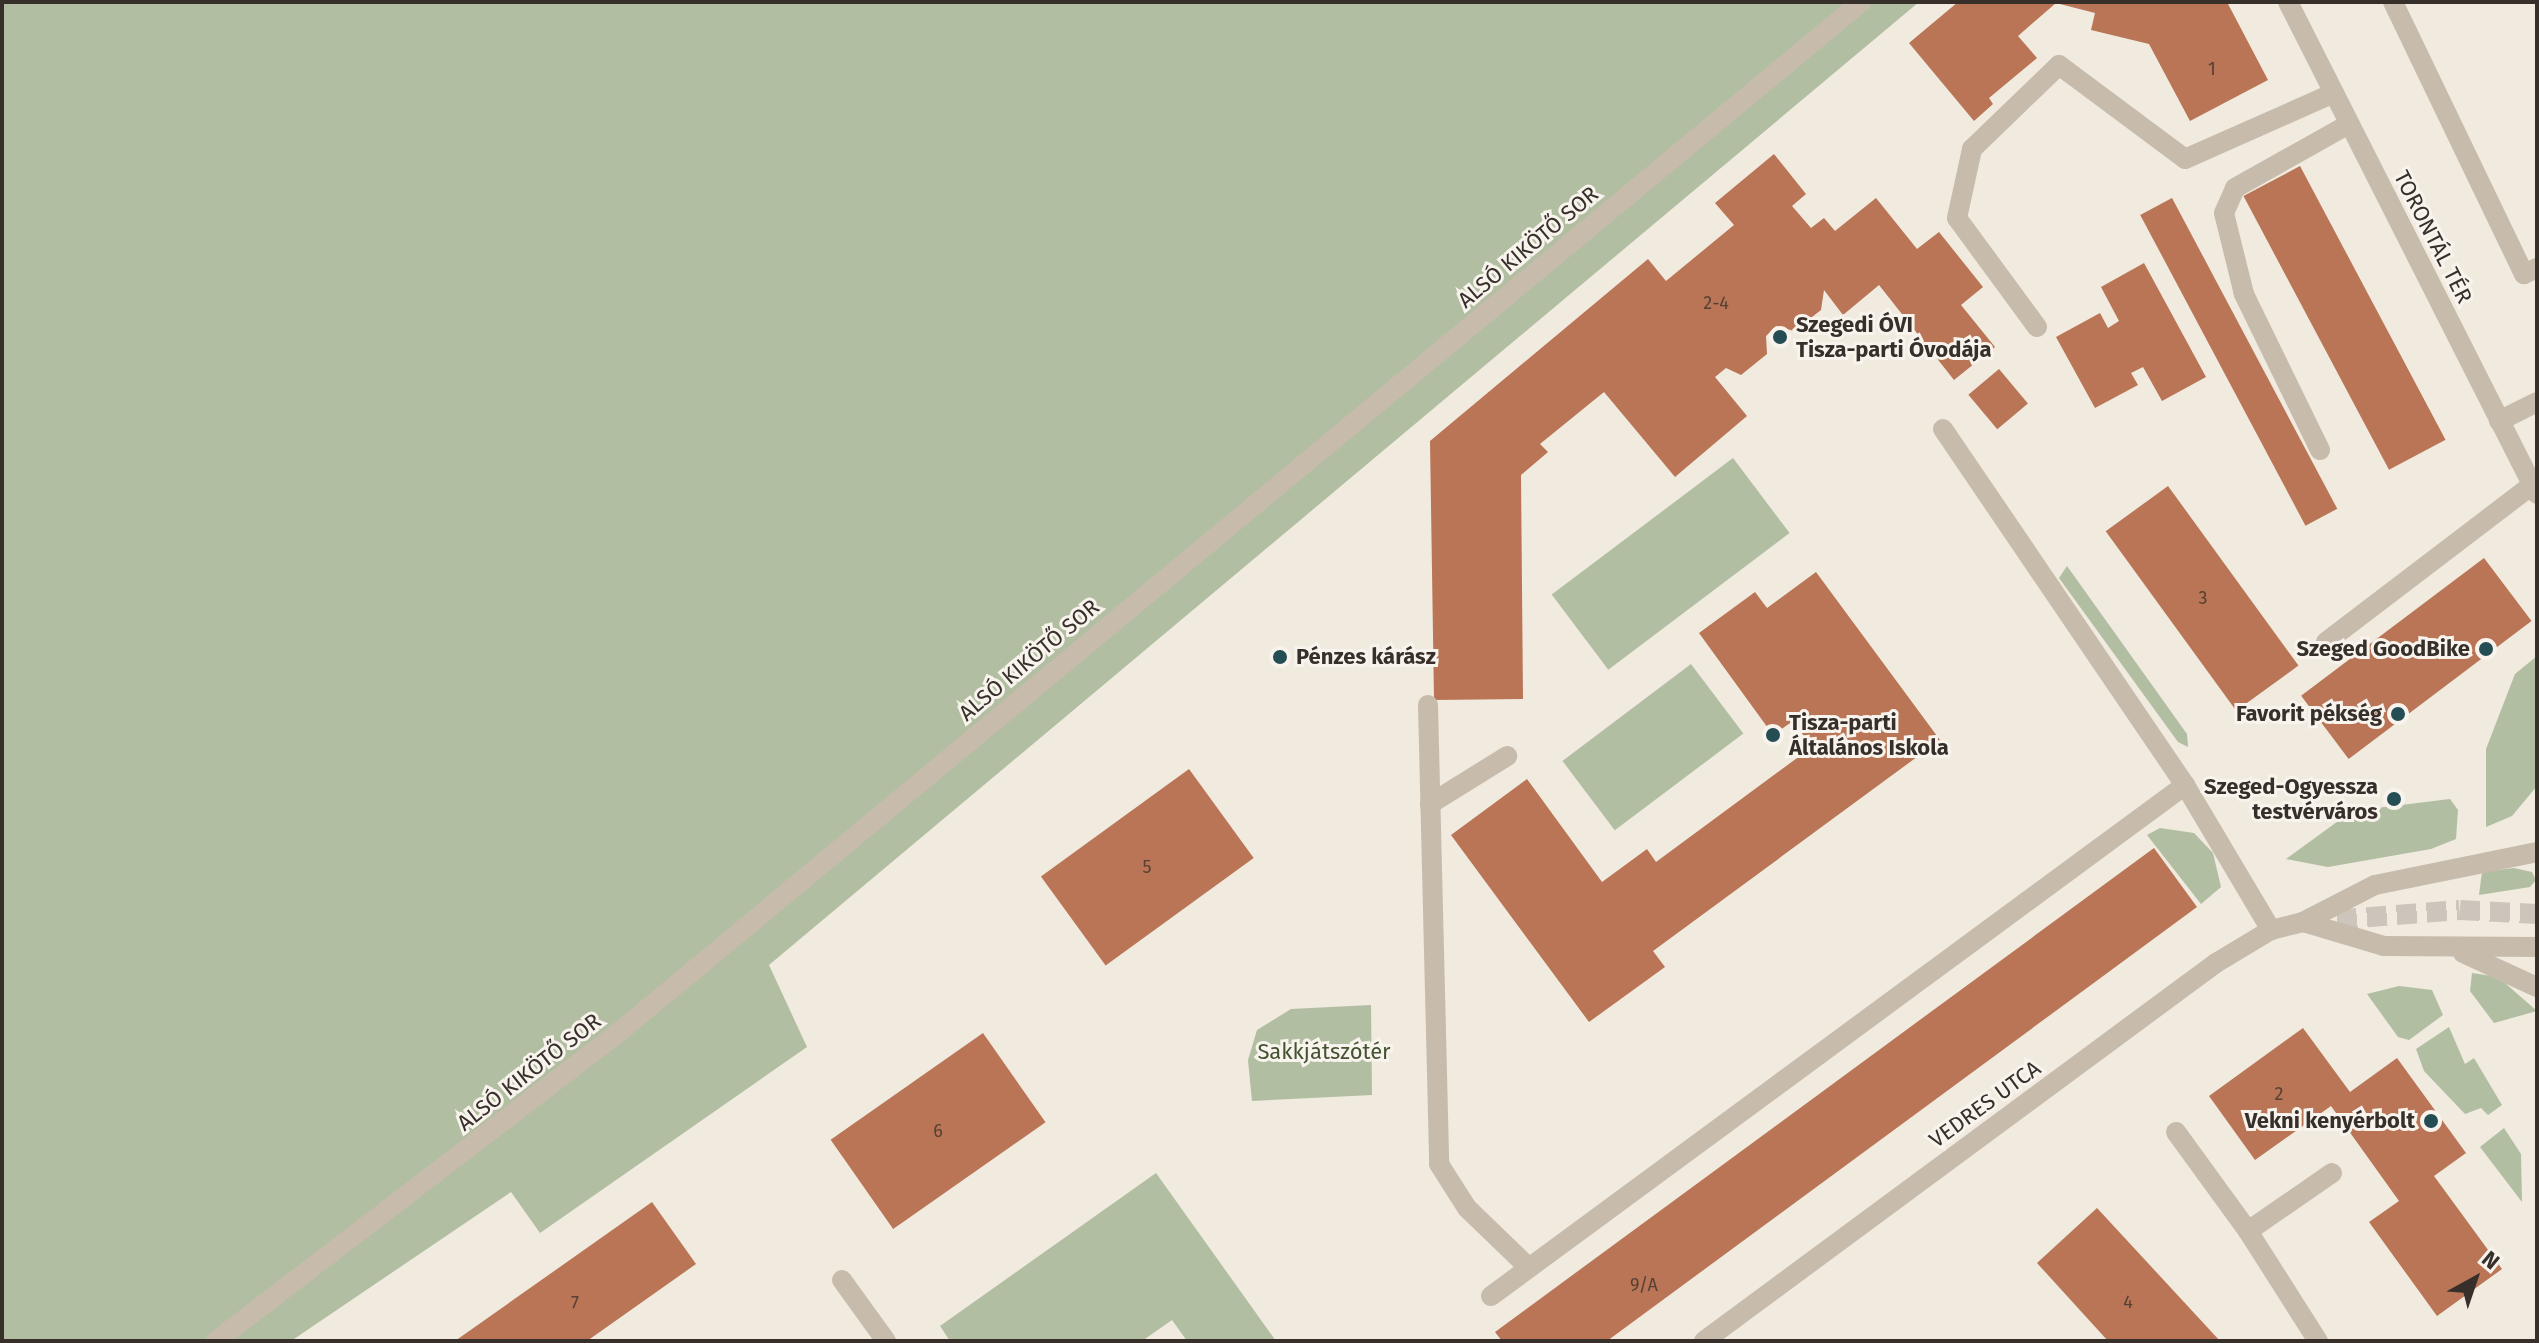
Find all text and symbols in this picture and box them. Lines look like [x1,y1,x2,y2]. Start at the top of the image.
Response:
house number: 1 [2208,58,2216,80]
street label: TORONTÁL TÉR [2388,166,2478,308]
street label: ALSÓ KIKÖTŐ SOR [1452,181,1604,313]
house number: 2-4 [1703,292,1729,314]
place label: Szegedi ÓVI Tisza-parti Óvodája [1796,311,1991,362]
marker: Szegedi ÓVI Tisza-parti Óvodája [1771,328,1789,346]
house number: 3 [2199,587,2207,609]
street label: ALSÓ KIKÖTŐ SOR [953,594,1105,726]
place label: Szeged GoodBike [2297,636,2470,662]
marker: Szeged GoodBike [2477,640,2495,658]
place label: Pénzes kárász [1296,644,1436,670]
marker: Pénzes kárász [1271,648,1289,666]
place label: Favorit pékség [2236,701,2382,727]
marker: Favorit pékség [2389,705,2407,723]
place label: Tisza-parti Általános Iskola [1789,709,1949,760]
marker: Tisza-parti Általános Iskola [1764,726,1782,744]
place label: Szeged-Ogyessza testvérváros [2204,773,2378,824]
marker: Szeged-Ogyessza testvérváros [2385,790,2403,808]
house number: 5 [1142,856,1152,878]
street label: ALSÓ KIKÖTŐ SOR [452,1008,606,1136]
park label: Sakkjátszótér [1257,1039,1391,1065]
street label: VEDRES UTCA [1924,1055,2046,1153]
house number: 2 [2275,1083,2283,1105]
place label: Vekni kenyérbolt [2245,1108,2415,1134]
marker: Vekni kenyérbolt [2422,1112,2440,1130]
house number: 6 [933,1120,943,1142]
north arrow [2435,1239,2515,1319]
text: N [2476,1245,2505,1275]
house number: 9/A [1630,1274,1658,1296]
house number: 4 [2123,1291,2133,1313]
house number: 7 [571,1292,579,1314]

